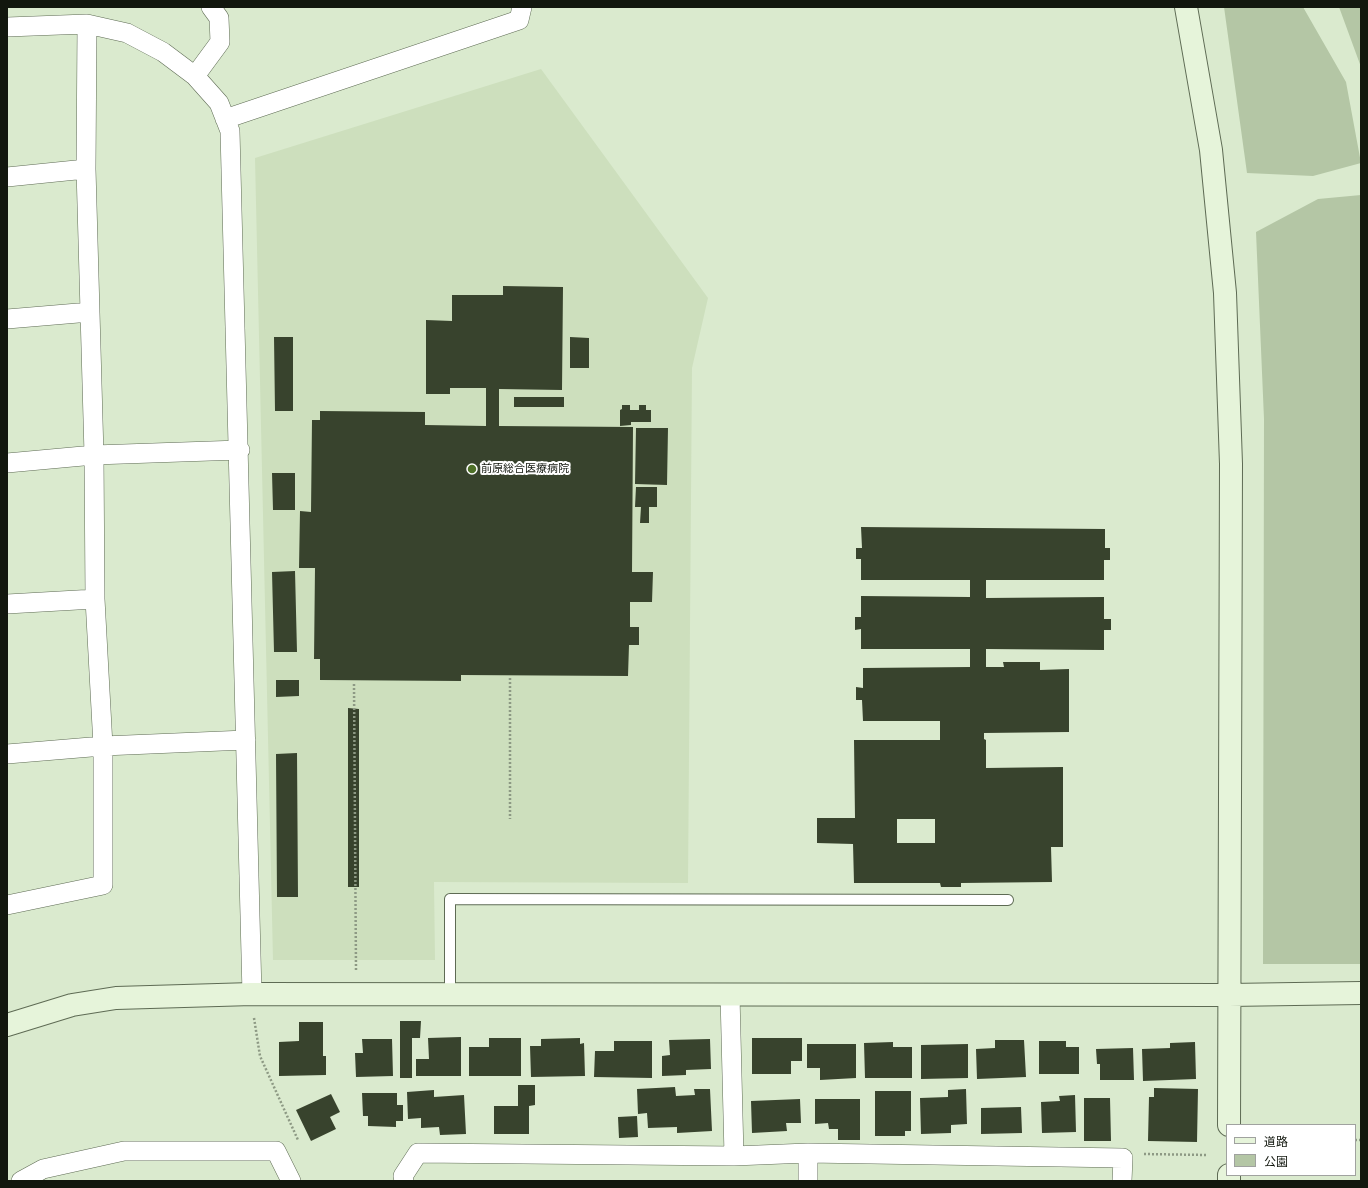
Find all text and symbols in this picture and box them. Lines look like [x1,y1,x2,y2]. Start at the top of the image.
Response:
place label: 前原総合医療病院 [481,462,569,476]
marker: 前原総合医療病院 [466,463,478,475]
legend [1226,1124,1356,1176]
text: 道路 [1264,1135,1288,1149]
text: 公園 [1264,1155,1288,1169]

